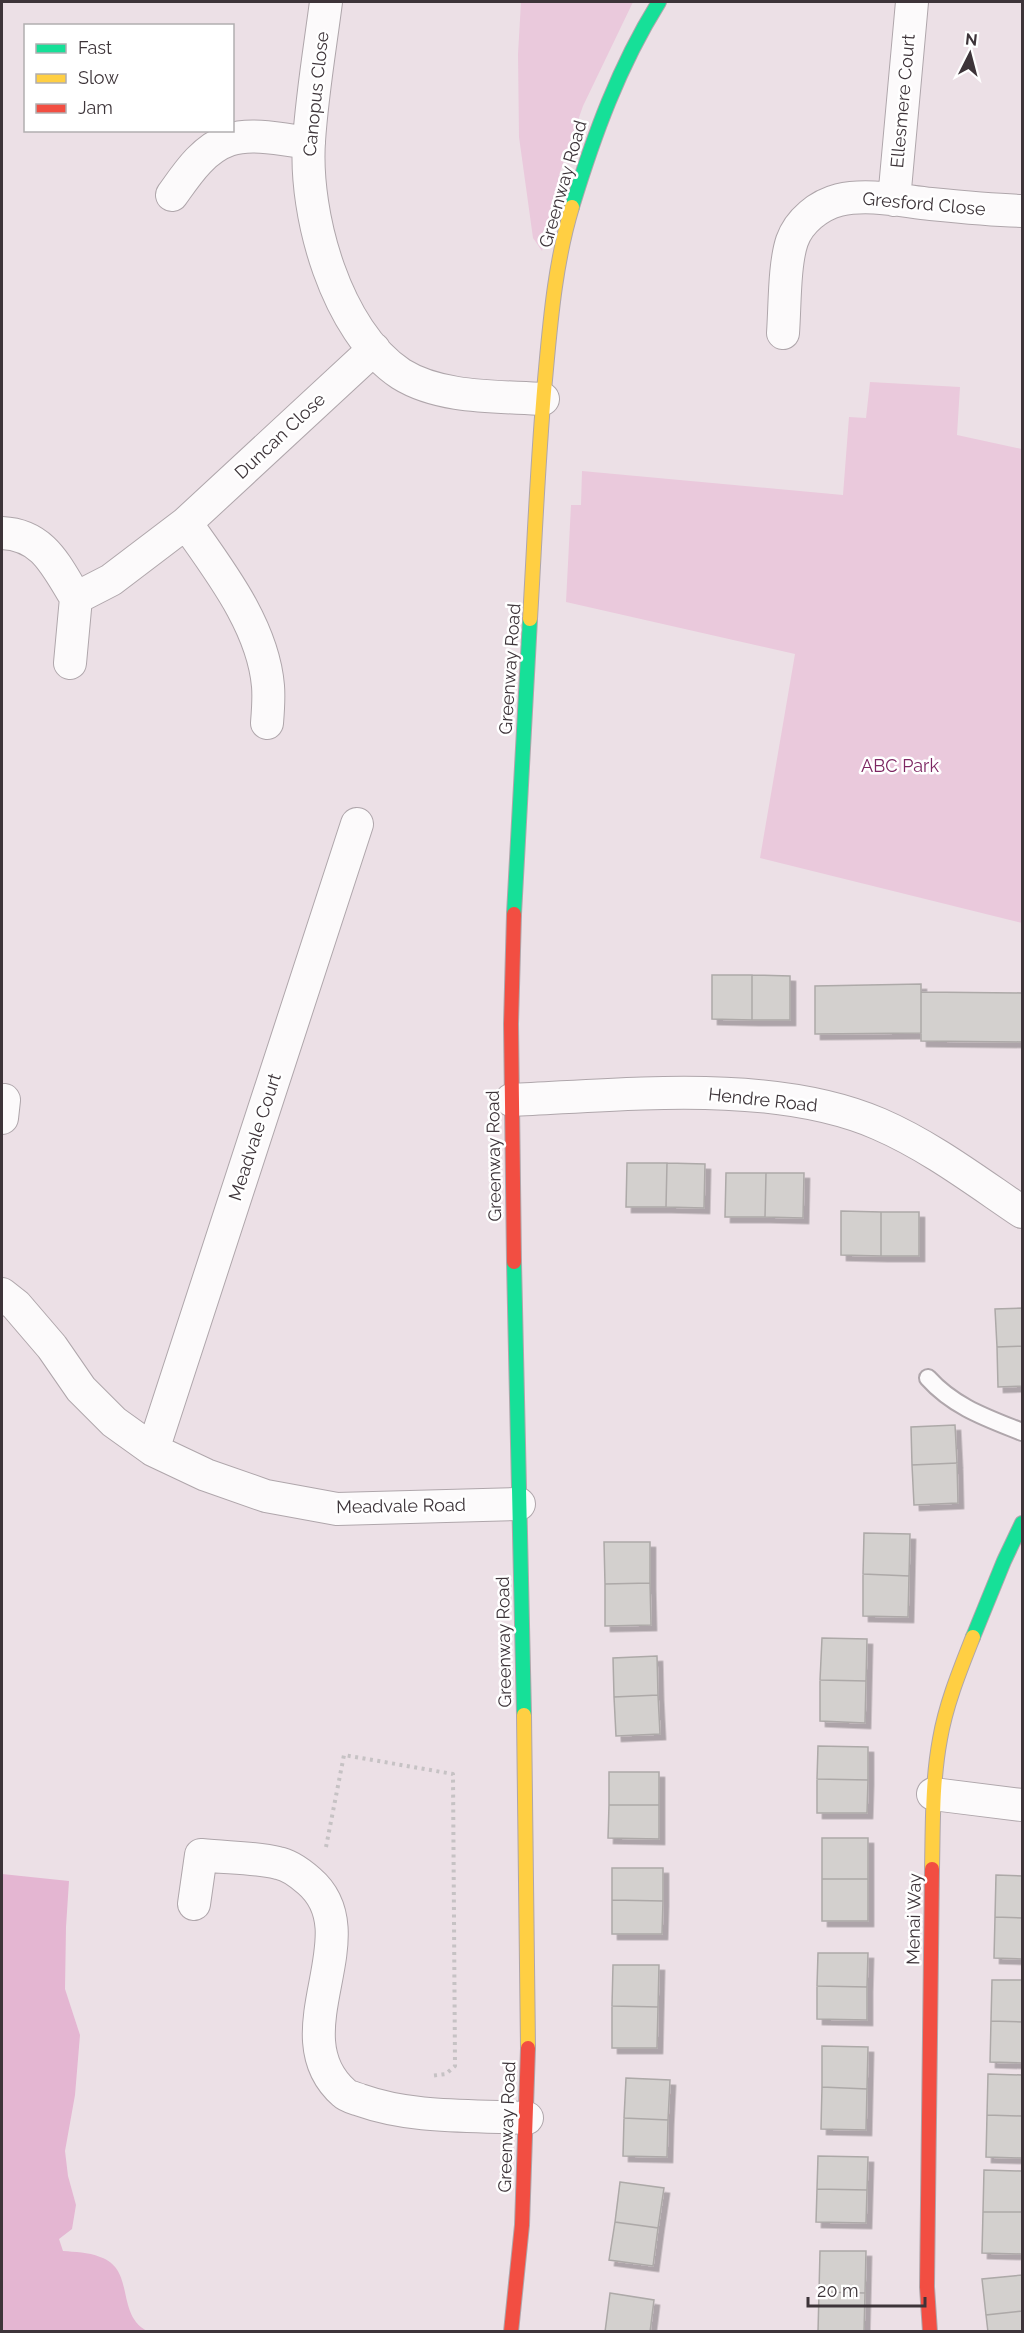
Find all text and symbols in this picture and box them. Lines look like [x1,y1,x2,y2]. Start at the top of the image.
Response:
legend [24,24,234,132]
north arrow [940,24,1000,84]
text: N [964,29,979,50]
street label: Canopus Close [298,30,333,158]
street label: Ellesmere Court [886,33,919,169]
text: Fast [78,37,112,58]
text: Slow [78,67,119,88]
text: Jam [78,97,113,118]
street label: Greenway Road [534,118,591,250]
street label: Gresford Close [862,188,987,219]
street label: Duncan Close [230,388,330,483]
street label: Greenway Road [494,603,525,735]
park label: ABC Park [861,755,939,776]
street label: Meadvale Court [224,1071,285,1203]
street label: Hendre Road [707,1083,819,1116]
street label: Greenway Road [482,1090,505,1222]
street label: Meadvale Road [336,1494,466,1517]
street label: Greenway Road [492,1576,515,1708]
street label: Menai Way [902,1873,925,1965]
street label: Greenway Road [494,2061,519,2193]
scale bar [808,2270,925,2308]
text: 20 m [817,2280,859,2301]

